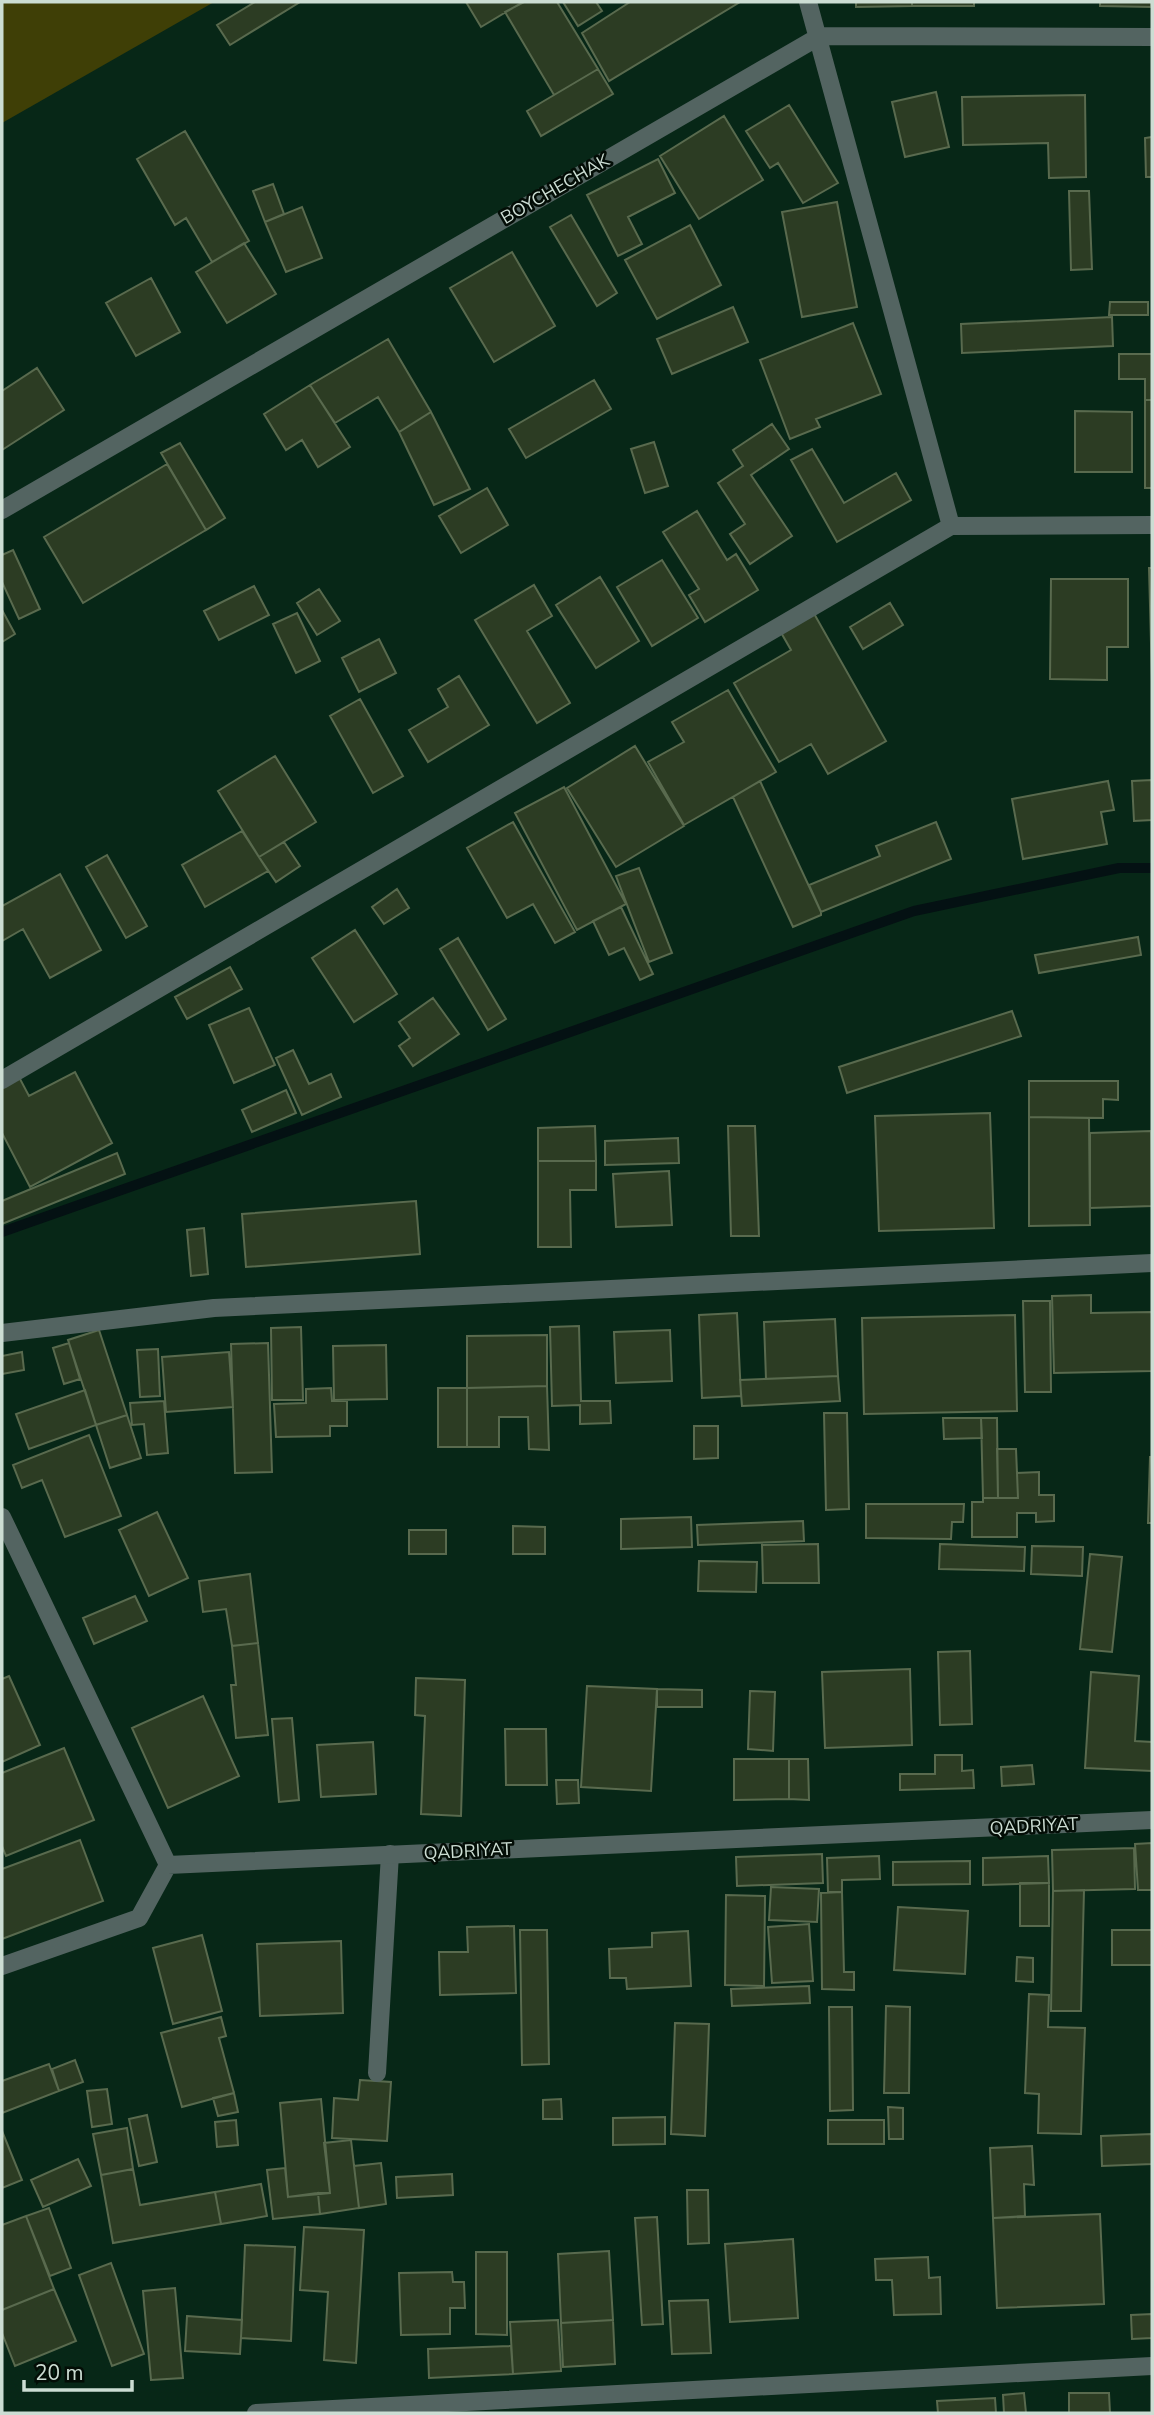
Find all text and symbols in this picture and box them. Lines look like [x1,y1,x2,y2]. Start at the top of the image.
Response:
street label: BOYCHECHAK [496,148,614,230]
street label: QADRIYAT [989,1812,1079,1840]
street label: QADRIYAT [423,1837,513,1865]
scale bar [24,2348,133,2392]
text: 20 m [35,2359,84,2387]

